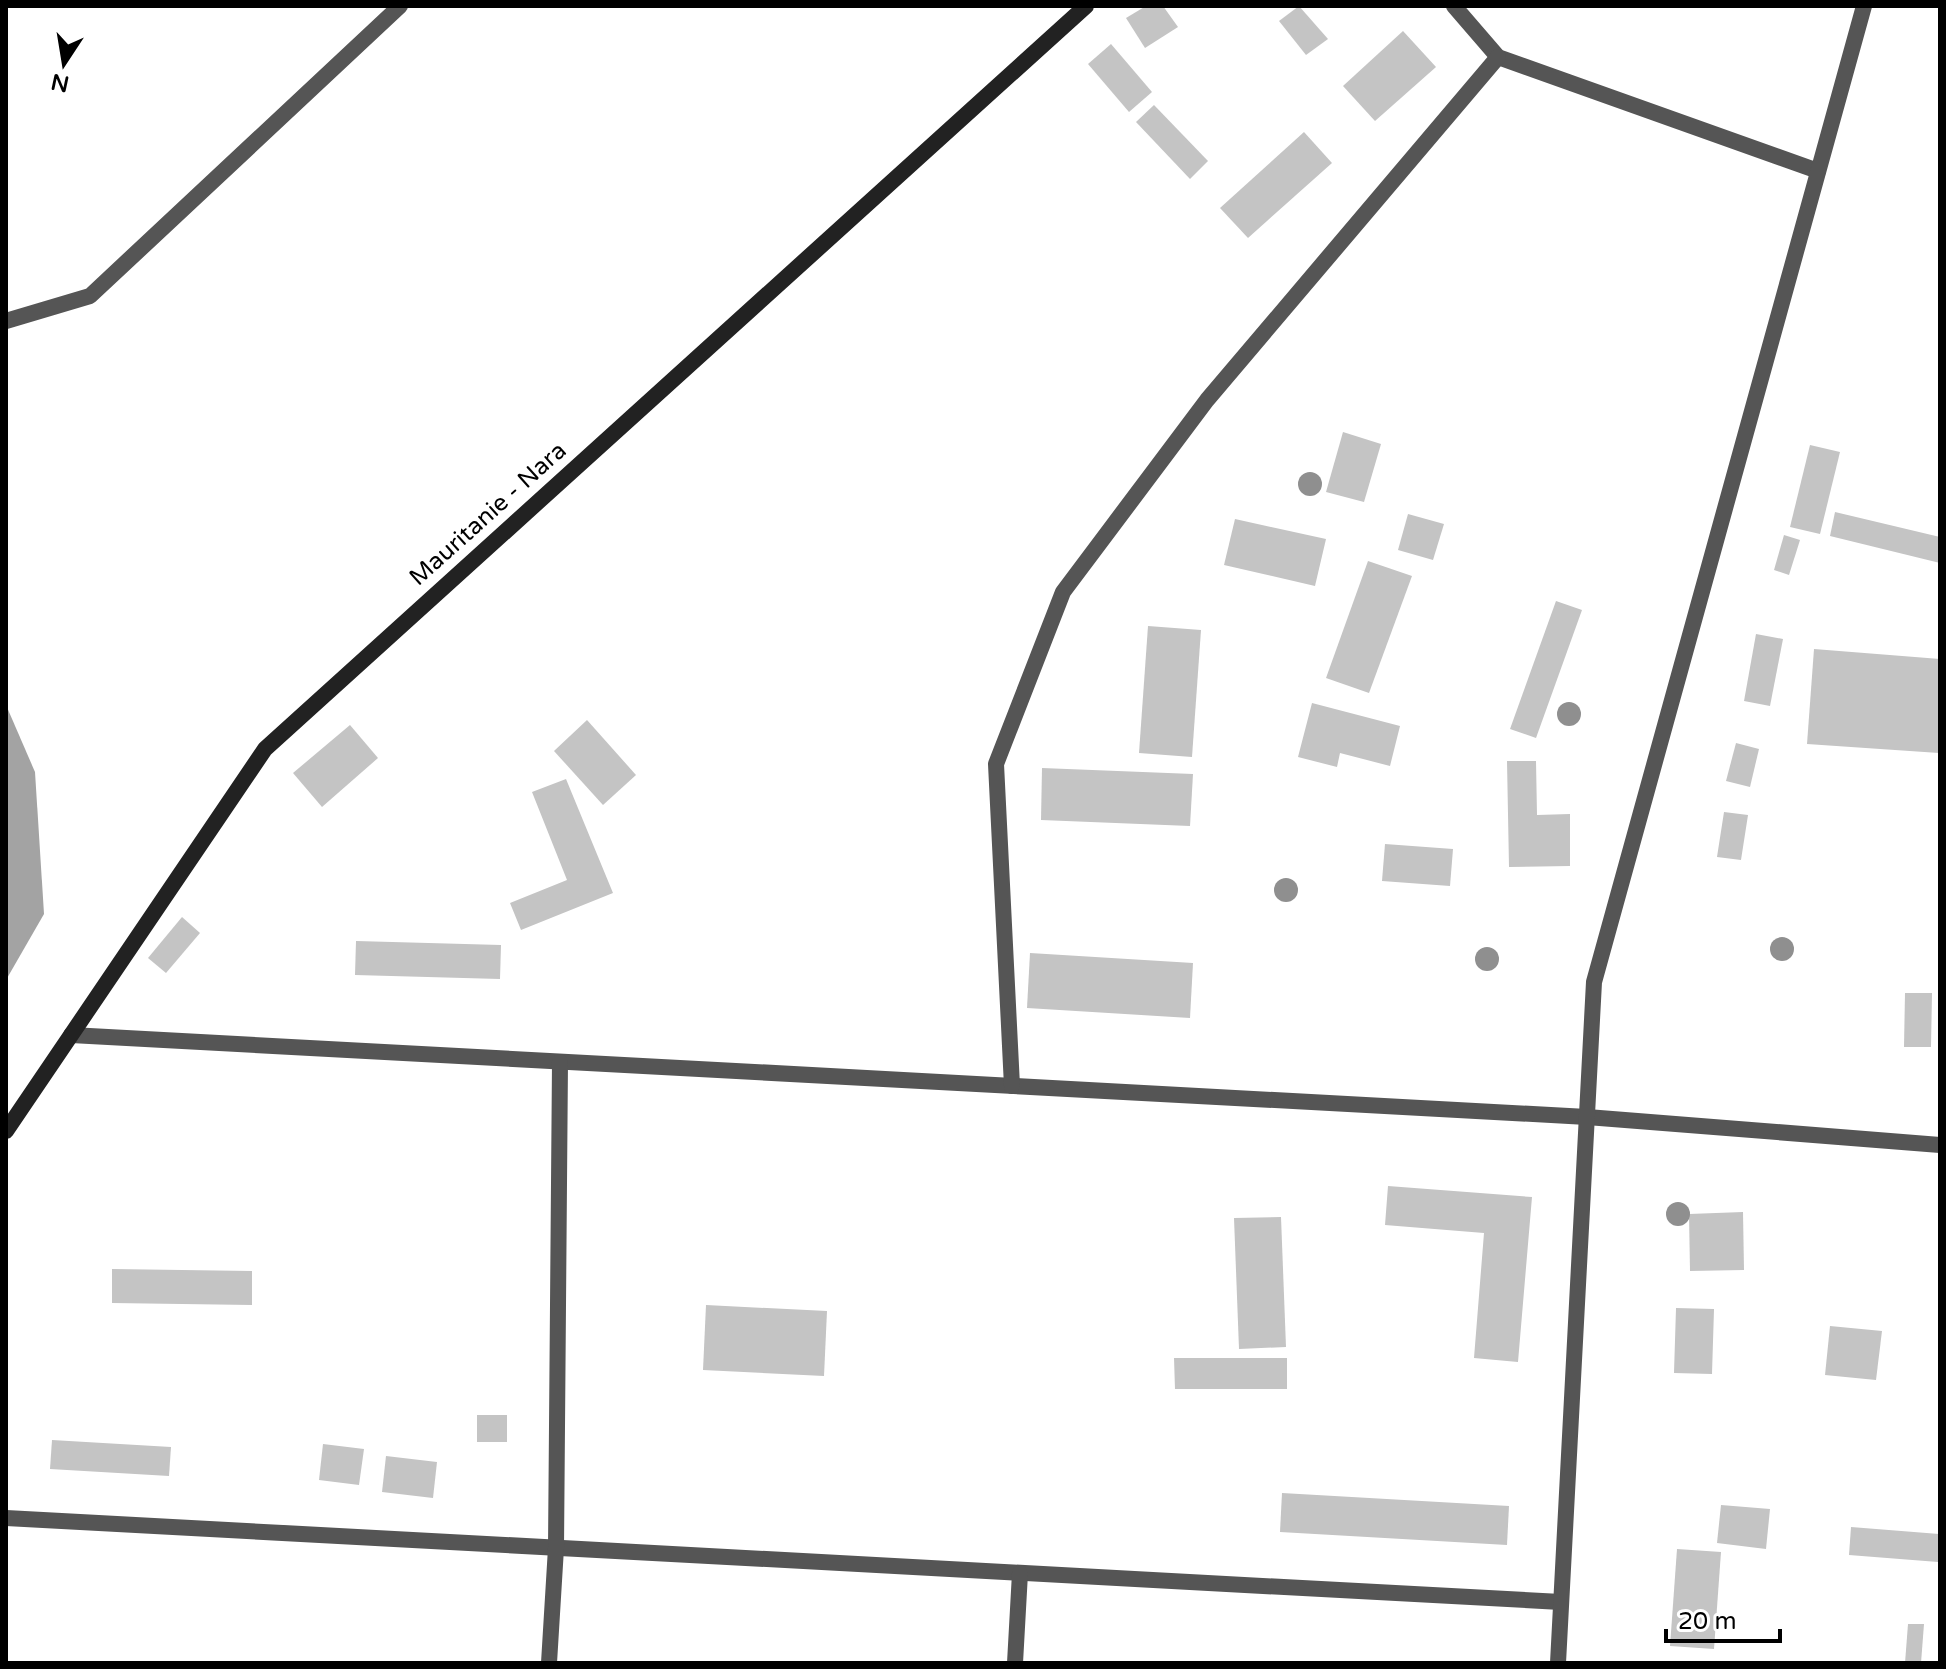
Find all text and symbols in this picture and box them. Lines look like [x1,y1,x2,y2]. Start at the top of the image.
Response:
north arrow [24,24,104,104]
text: N [49,68,71,97]
street label: Mauritanie - Nara [404,436,572,592]
scale bar [1666,1593,1780,1643]
text: 20 m [1678,1607,1736,1636]

